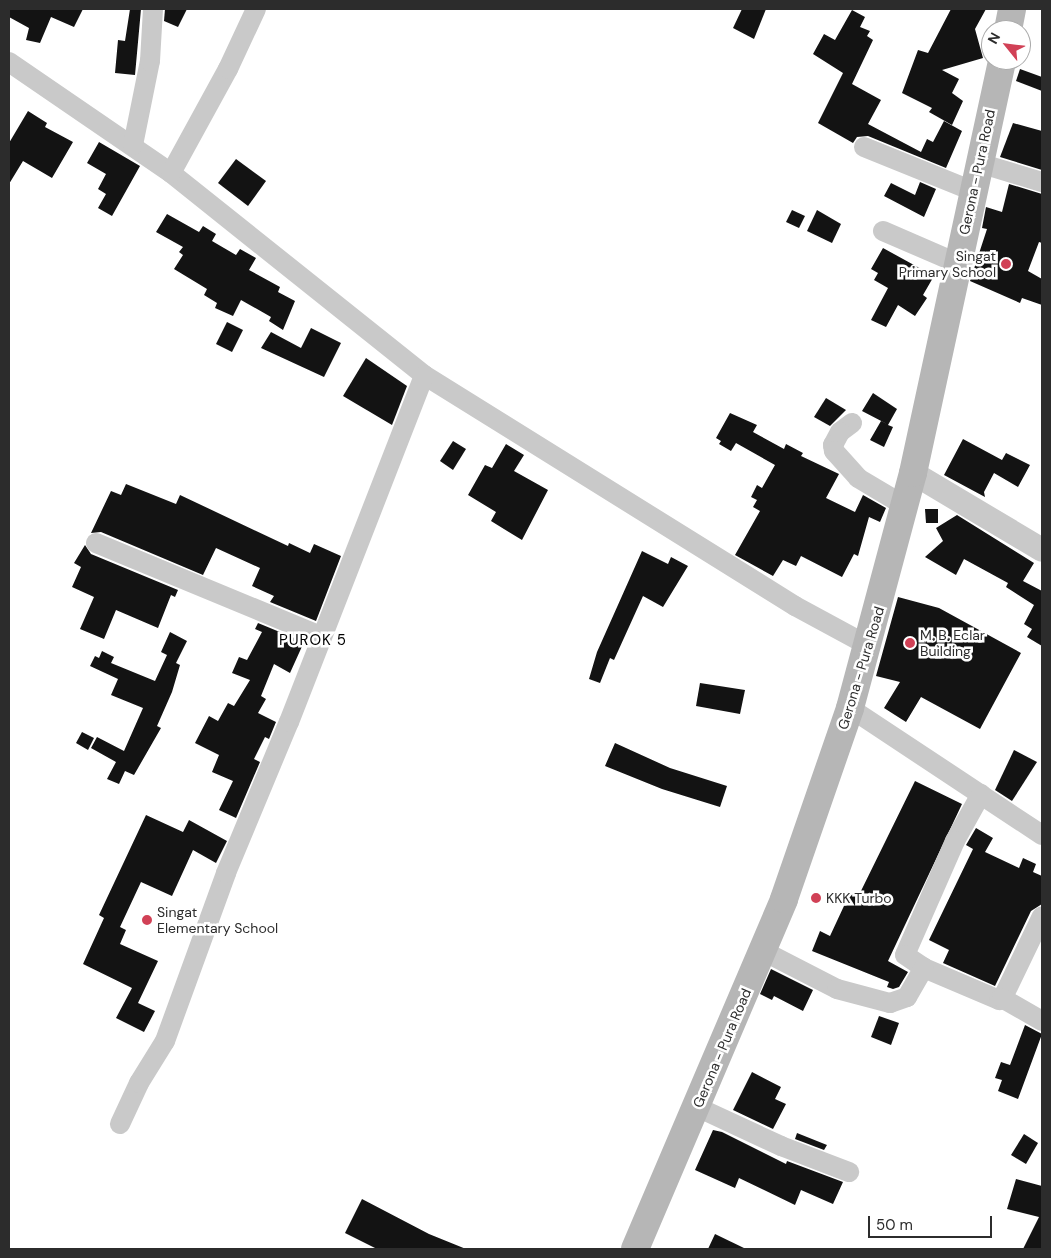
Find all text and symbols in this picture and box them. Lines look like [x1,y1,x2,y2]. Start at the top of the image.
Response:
north arrow [981,20,1031,70]
text: N [983,29,1004,47]
street label: Gerona - Pura Road [956,108,998,236]
place label: Singat Primary School [899,248,996,280]
marker: Singat Primary School [1000,258,1012,270]
street label: Gerona - Pura Road [834,604,888,732]
place label: M. B. Eclar Building [920,627,985,660]
district label: PUROK 5 [278,632,348,650]
marker: M. B. Eclar Building [904,637,916,649]
place label: KKK Turbo [826,890,892,906]
marker: KKK Turbo [810,892,822,904]
place label: Singat Elementary School [157,904,278,936]
marker: Singat Elementary School [141,914,153,926]
street label: Gerona - Pura Road [689,986,755,1110]
scale bar [871,1206,995,1238]
text: 50 m [876,1215,913,1235]

